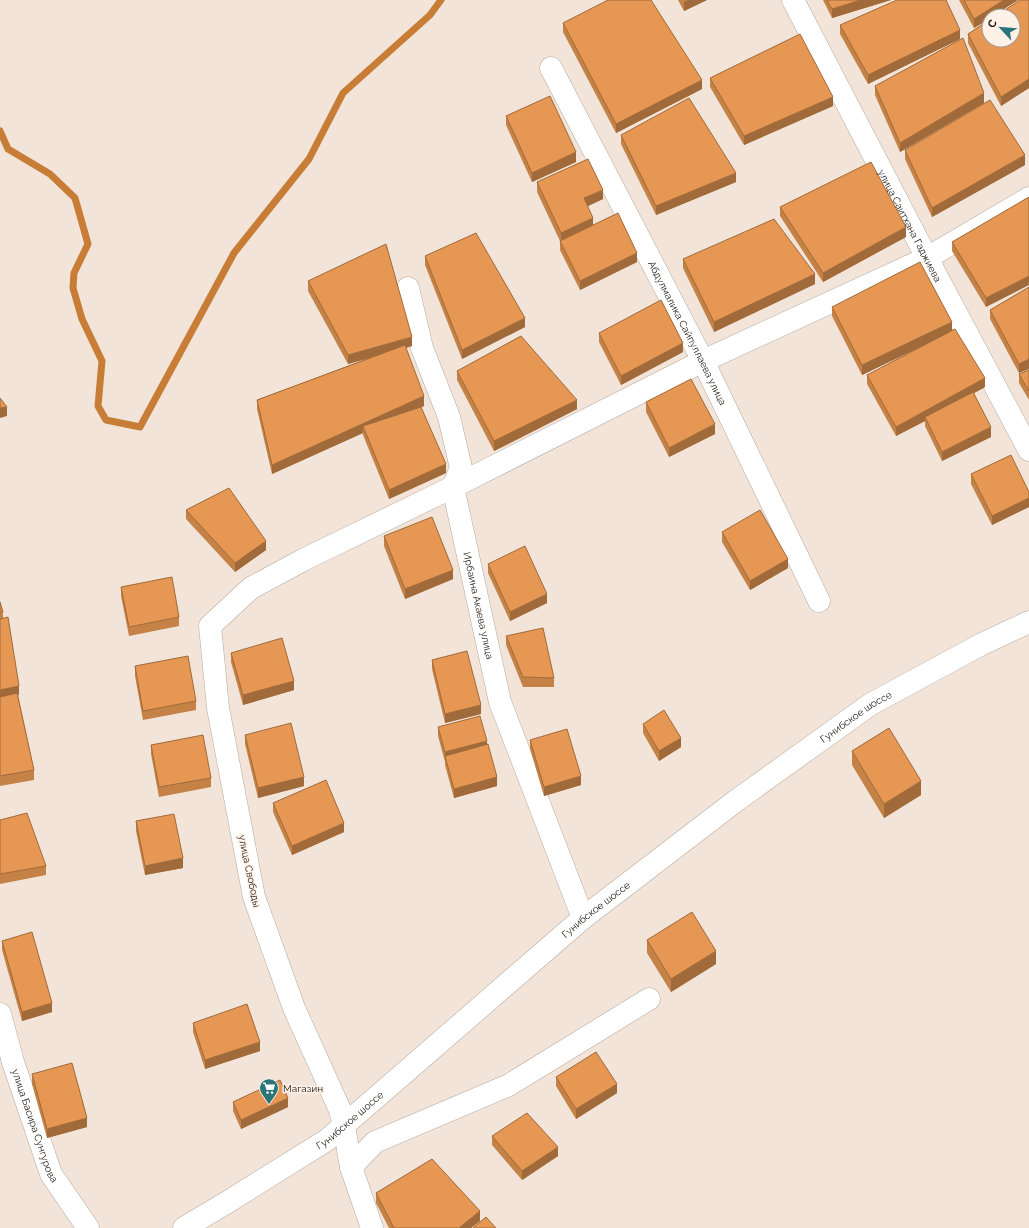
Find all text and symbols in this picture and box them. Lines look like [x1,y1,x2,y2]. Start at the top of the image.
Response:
north arrow [981,8,1021,48]
text: С [985,17,1000,30]
street label: улица Саитхана Гаджиева [876,168,944,284]
street label: Абдулмалика Сайпуллаева улица [646,259,728,407]
street label: Ирбаина Акаева улица [461,551,495,660]
street label: Гунибское шоссе [818,689,894,745]
street label: улица Свободы [236,834,263,908]
street label: Гунибское шоссе [559,879,632,940]
street label: улица Басира Сунгурова [10,1068,60,1184]
supermarket icon: Магазин [258,1077,280,1105]
place label: Магазин [283,1083,323,1094]
street label: Гунибское шоссе [314,1089,385,1151]

